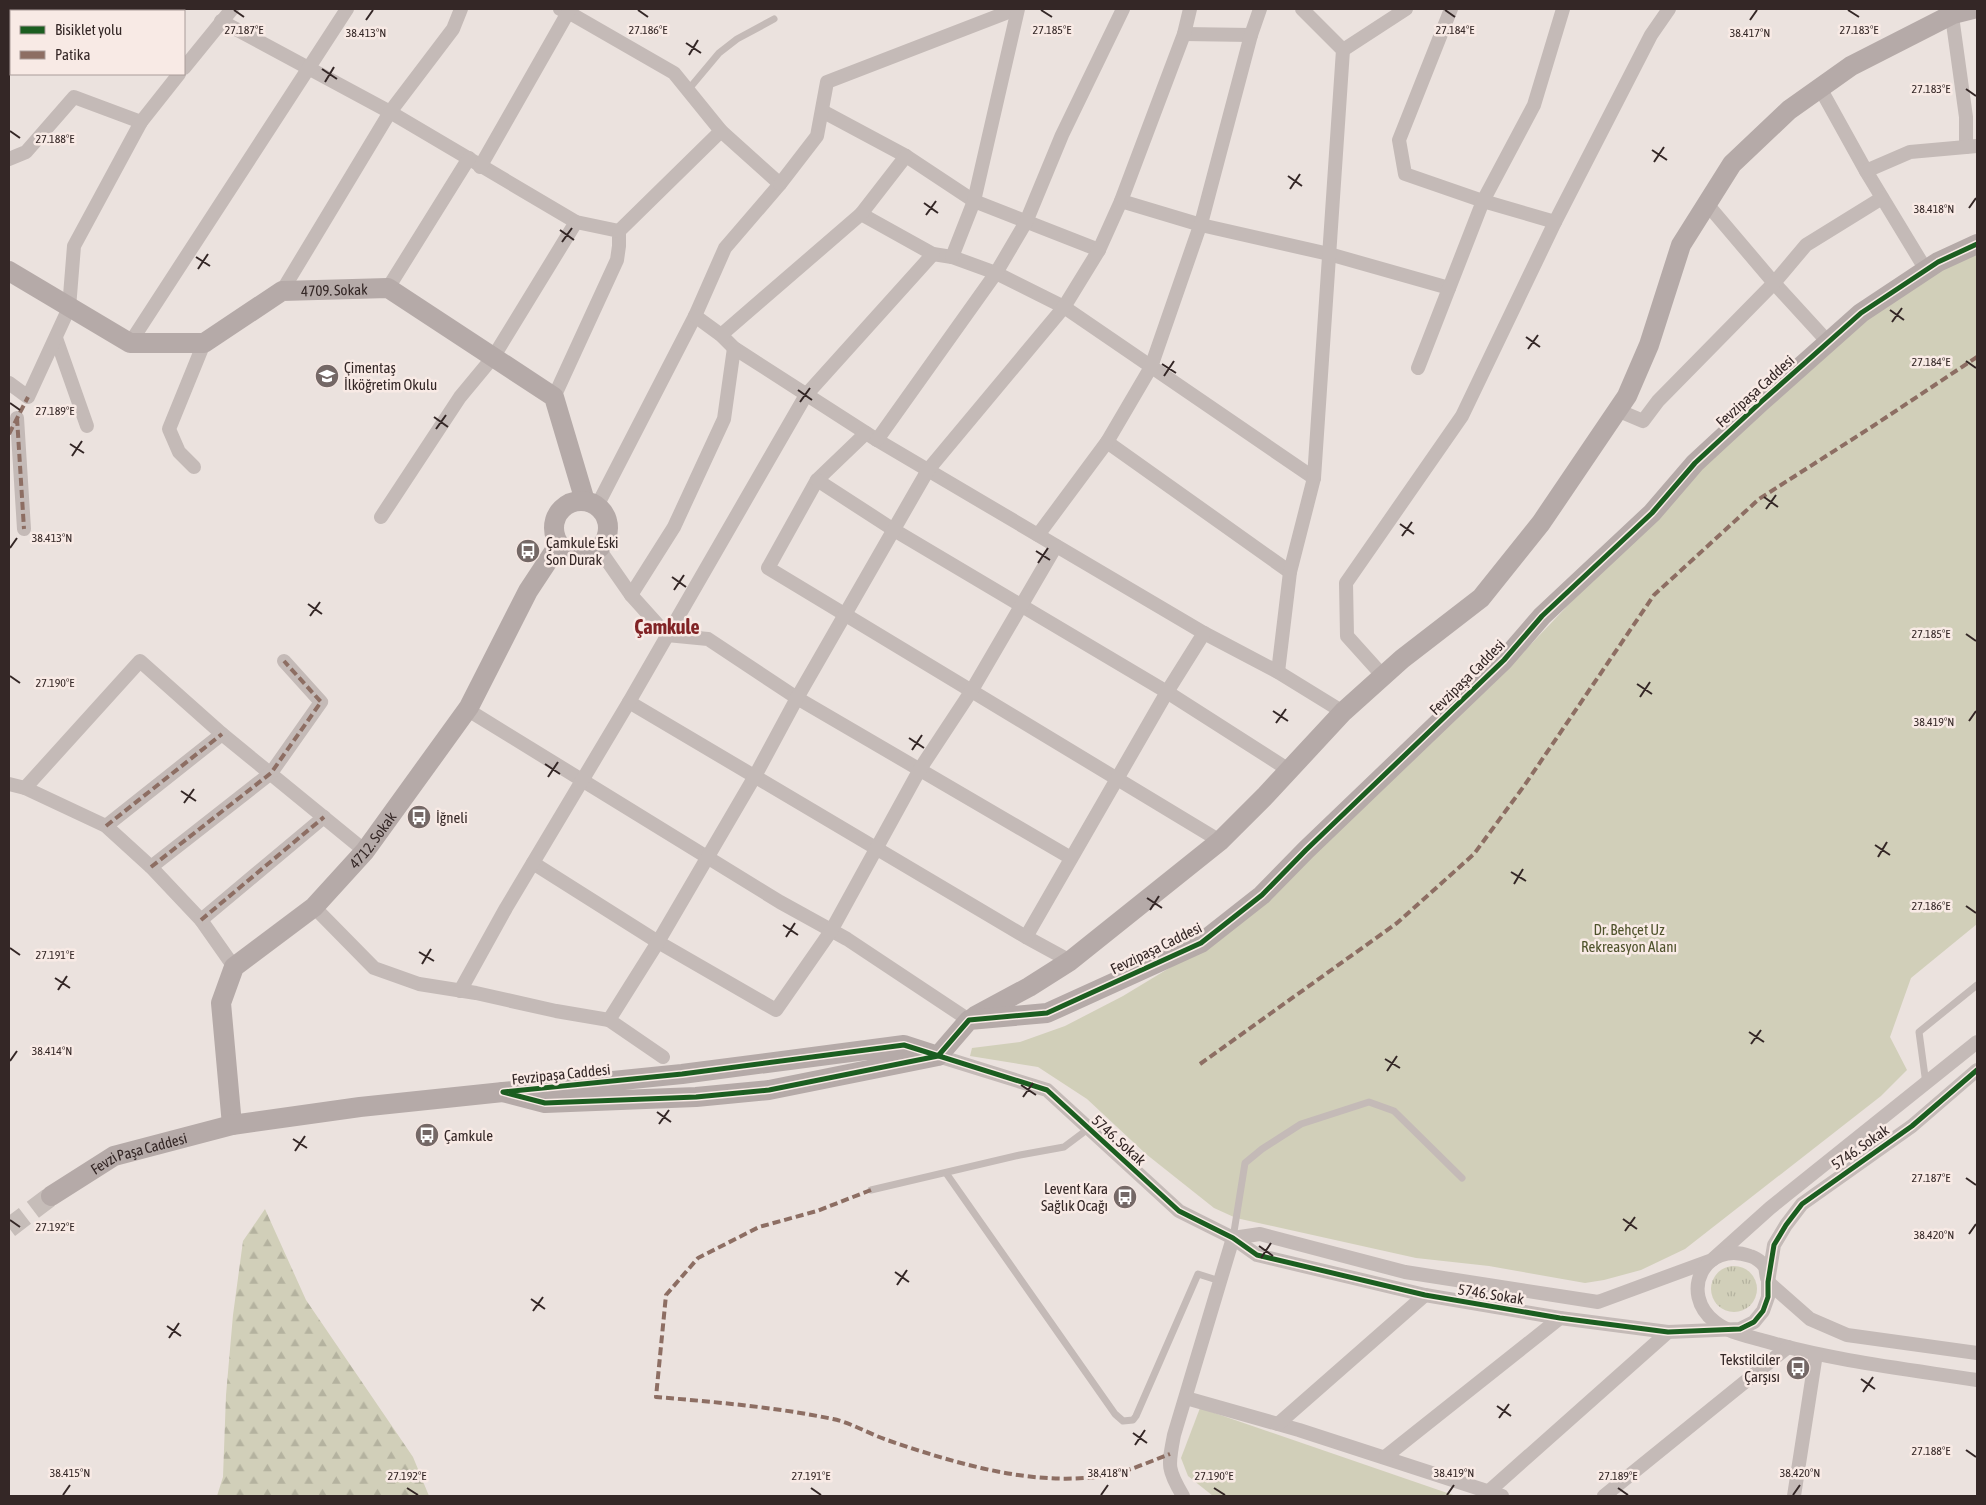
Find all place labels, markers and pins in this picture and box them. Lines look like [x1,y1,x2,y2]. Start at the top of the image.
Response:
place label: Çimentaş İlköğretim Okulu [344,359,437,393]
school or university icon: Çimentaş İlköğretim Okulu [314,363,340,389]
place label: Çamkule Eski Son Durak [546,534,618,568]
bus stop icon: Çamkule Eski Son Durak [515,538,541,564]
bus stop icon: İğneli [406,804,432,830]
place label: İğneli [436,809,468,826]
bus stop icon: Çamkule [414,1122,440,1148]
place label: Çamkule [444,1127,493,1144]
place label: Levent Kara Sağlık Ocağı [1041,1180,1108,1214]
bus stop icon: Levent Kara Sağlık Ocağı [1112,1184,1138,1210]
place label: Tekstilciler Çarşısı [1720,1351,1781,1385]
bus stop icon: Tekstilciler Çarşısı [1785,1355,1811,1381]

